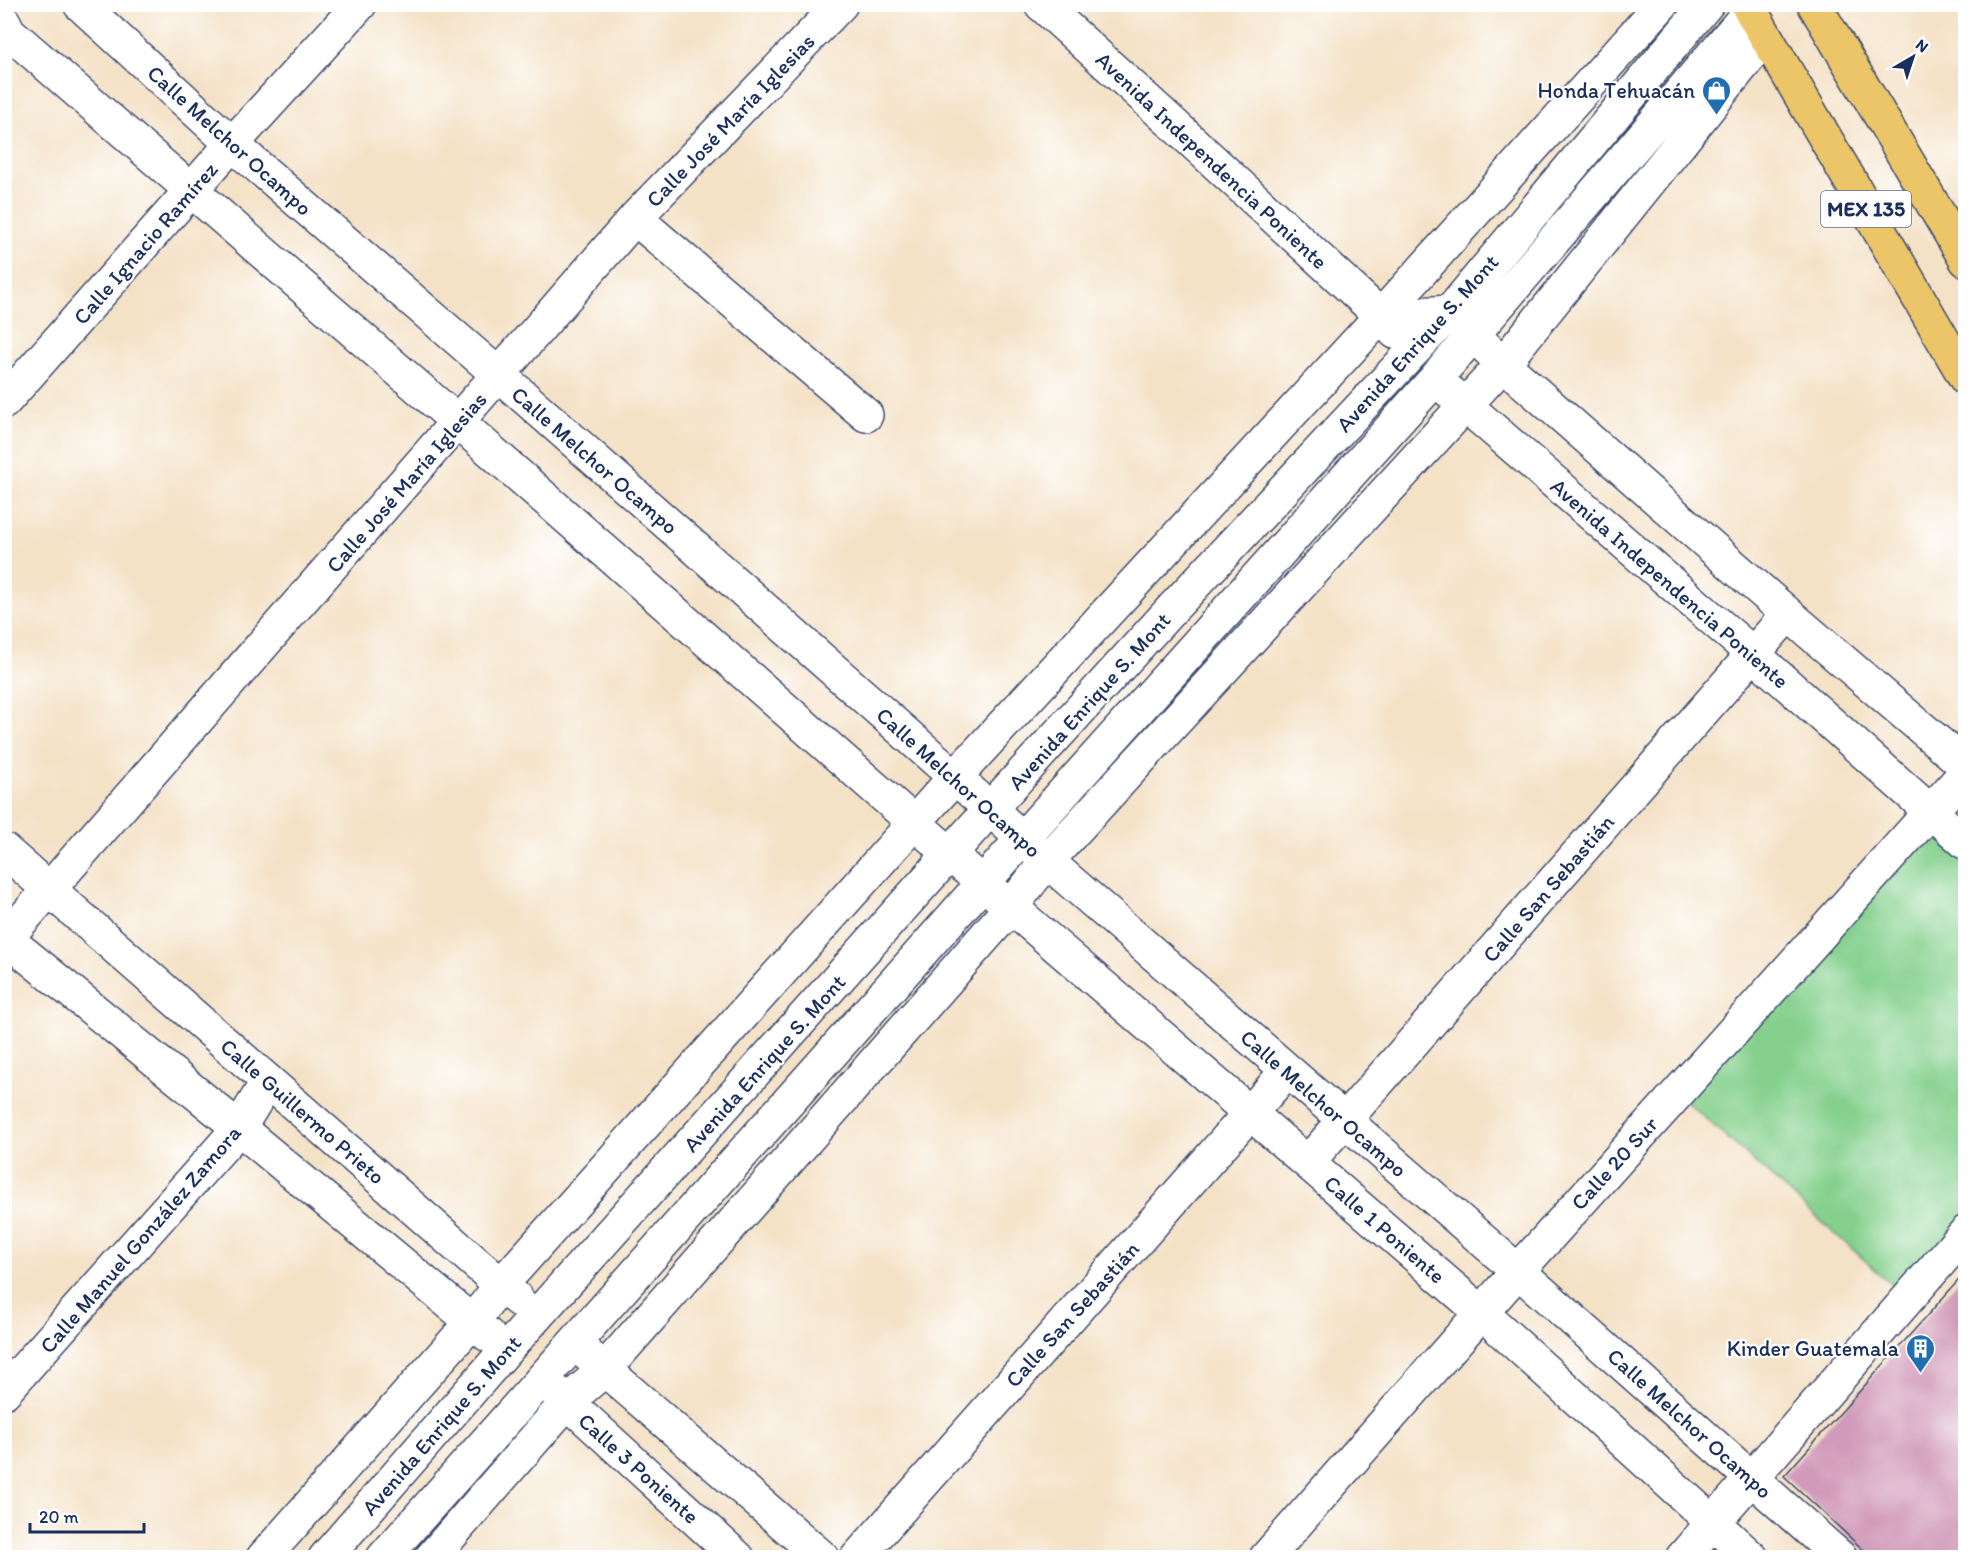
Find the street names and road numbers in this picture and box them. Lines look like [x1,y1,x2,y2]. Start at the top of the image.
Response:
street label: Calle José María Iglesias [640,28,820,213]
street label: Avenida Independencia Poniente [1090,46,1333,275]
street label: Calle Melchor Ocampo [142,59,317,221]
street label: Calle Ignacio Ramírez [67,156,223,330]
road number: MEX 135 [1821,191,1911,227]
street label: Avenida Enrique S. Mont [1330,249,1504,438]
street label: Calle Melchor Ocampo [506,381,684,540]
street label: Calle José María Iglesias [320,386,492,578]
street label: Avenida Independencia Poniente [1545,472,1794,694]
street label: Avenida Enrique S. Mont [1002,607,1176,796]
street label: Calle Melchor Ocampo [871,701,1046,863]
street label: Calle San Sebastián [1477,808,1620,968]
street label: Avenida Enrique S. Mont [677,969,851,1158]
street label: Calle Melchor Ocampo [1235,1024,1413,1183]
street label: Calle Guillermo Prieto [215,1033,390,1190]
street label: Calle 20 Sur [1565,1111,1664,1216]
street label: Calle Manuel González Zamora [34,1119,247,1359]
street label: Calle 1 Poniente [1319,1169,1451,1289]
street label: Calle San Sebastián [1000,1235,1145,1393]
street label: Avenida Enrique S. Mont [356,1330,527,1521]
street label: Calle Melchor Ocampo [1602,1342,1777,1504]
street label: Calle 3 Poniente [573,1407,705,1530]

